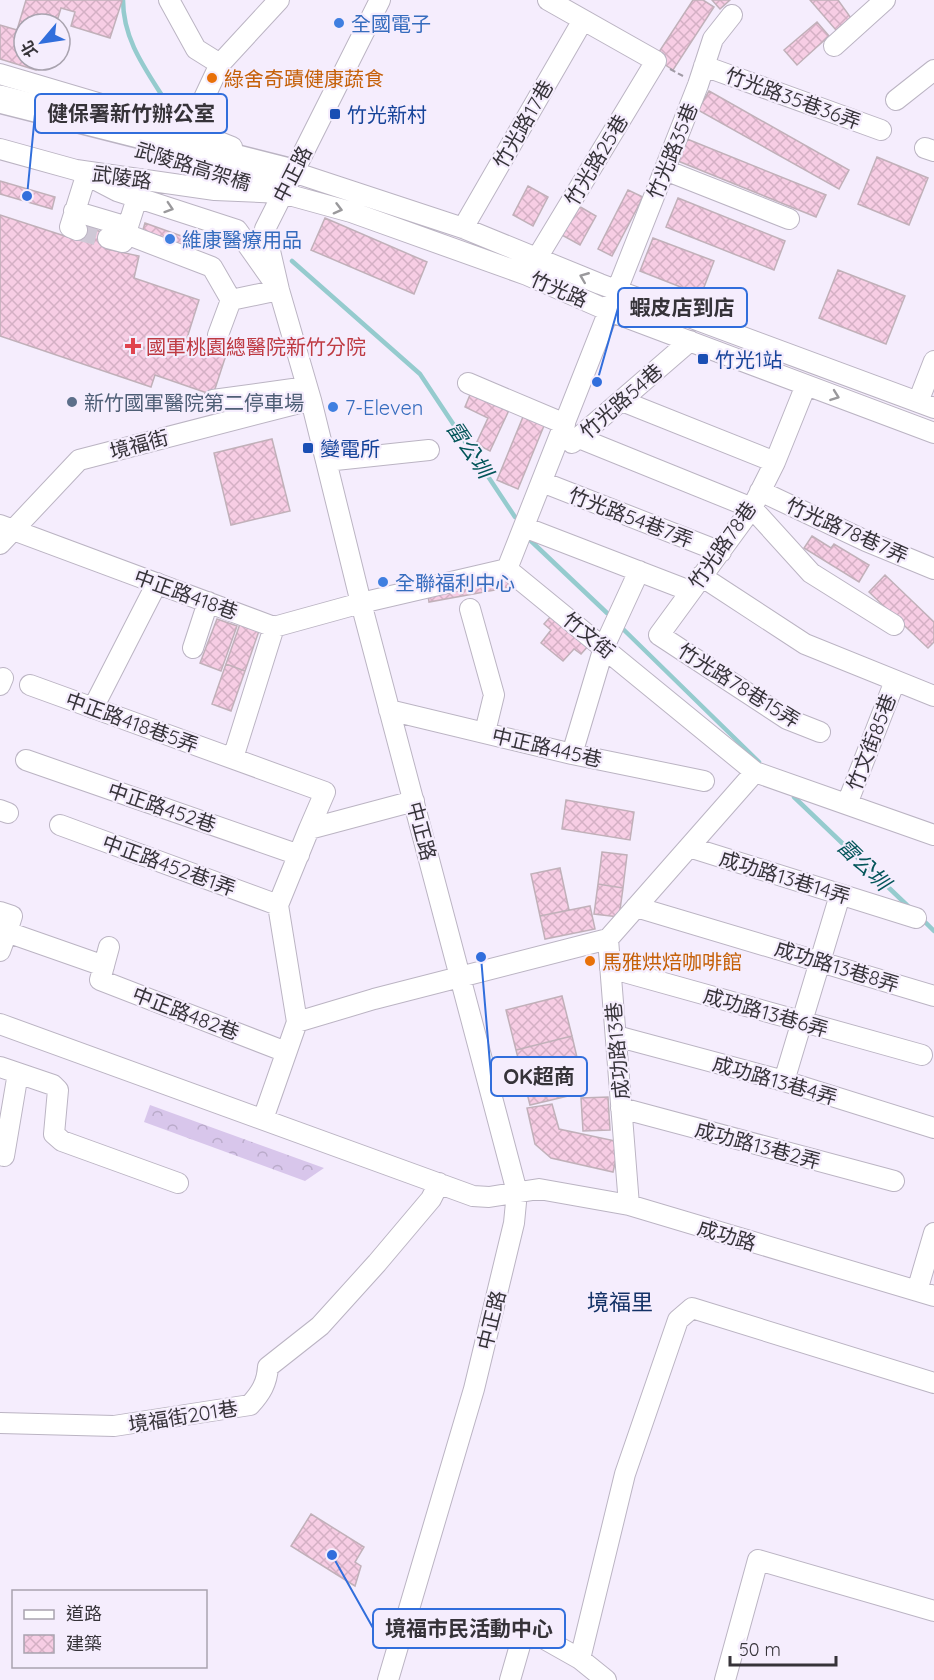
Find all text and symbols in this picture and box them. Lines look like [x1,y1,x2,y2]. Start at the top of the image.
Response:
place label: 全國電子 [351,11,431,36]
north arrow [12,12,72,72]
marker: 全國電子 [332,16,346,30]
text: 北 [16,37,42,61]
street label: 竹光路35巷36弄 [722,62,864,134]
place label: 綠舍奇蹟健康蔬食 [224,66,384,91]
marker: 綠舍奇蹟健康蔬食 [205,71,219,85]
street label: 竹光路17巷 [488,75,558,173]
callout: 健保署新竹辦公室 [35,94,227,133]
street label: 竹光路35巷 [641,99,703,203]
text: 健保署新竹辦公室 [47,100,215,126]
place label: 竹光新村 [347,102,427,127]
marker: 竹光新村 [328,107,342,121]
street label: 竹光路25巷 [559,110,633,210]
street label: 武陵路高架橋 [132,137,254,195]
street label: 中正路 [267,142,317,206]
street label: 武陵路 [91,160,153,194]
one-way arrow [163,201,174,213]
one-way arrow [332,202,343,214]
place label: 維康醫療用品 [182,227,302,252]
marker: 維康醫療用品 [163,232,177,246]
street label: 竹光路 [527,266,591,312]
one-way arrow [579,272,590,284]
callout: 蝦皮店到店 [618,288,747,327]
text: 蝦皮店到店 [630,294,735,320]
place label: 國軍桃園總醫院新竹分院 [146,334,366,359]
marker: 國軍桃園總醫院新竹分院 [124,337,142,355]
place label: 竹光1站 [715,347,782,372]
marker: 竹光1站 [696,352,710,366]
street label: 竹光路54巷 [575,358,667,444]
one-way arrow [829,388,840,401]
place label: 新竹國軍醫院第二停車場 [84,390,304,415]
marker: 新竹國軍醫院第二停車場 [65,395,79,409]
place label: 7-Eleven [345,395,423,420]
marker: 7-Eleven [326,400,340,414]
water label: 雷公圳 [442,416,500,485]
street label: 境福街 [107,424,171,464]
place label: 變電所 [320,436,380,461]
marker: 變電所 [301,441,315,455]
street label: 竹光路54巷7弄 [565,482,697,552]
street label: 竹光路78巷7弄 [782,492,912,568]
street label: 竹光路78巷 [683,496,761,594]
street label: 中正路418巷 [131,564,241,624]
place label: 全聯福利中心 [395,570,515,595]
marker: 全聯福利中心 [376,575,390,589]
street label: 竹文街 [558,606,620,664]
street label: 竹光路78巷15弄 [673,637,805,733]
street label: 中正路418巷5弄 [62,686,202,758]
street label: 竹文街85巷 [841,690,901,794]
street label: 中正路445巷 [490,722,604,772]
street label: 中正路452巷 [105,777,219,837]
street label: 中正路 [402,799,442,863]
street label: 中正路452巷1弄 [99,829,239,901]
water label: 雷公圳 [832,833,898,897]
street label: 成功路13巷14弄 [717,845,853,909]
street label: 成功路13巷8弄 [772,935,902,997]
place label: 馬雅烘焙咖啡館 [602,949,742,974]
marker: 馬雅烘焙咖啡館 [583,954,597,968]
street label: 中正路482巷 [129,981,243,1045]
street label: 成功路13巷6弄 [701,982,831,1042]
street label: 成功路13巷 [600,1001,634,1101]
street label: 成功路13巷4弄 [710,1050,840,1110]
callout: OK超商 [491,1057,587,1096]
text: OK超商 [503,1063,575,1089]
street label: 成功路13巷2弄 [692,1116,824,1174]
street label: 成功路 [695,1214,759,1256]
street label: 中正路 [472,1288,510,1352]
district label: 境福里 [587,1288,653,1316]
street label: 境福街201巷 [127,1395,239,1437]
legend [12,1590,207,1668]
text: 道路 [66,1602,102,1625]
callout: 境福市民活動中心 [373,1609,565,1648]
text: 境福市民活動中心 [385,1615,553,1641]
scale bar [730,1629,836,1667]
text: 建築 [66,1632,102,1655]
text: 50 m [739,1638,781,1661]

